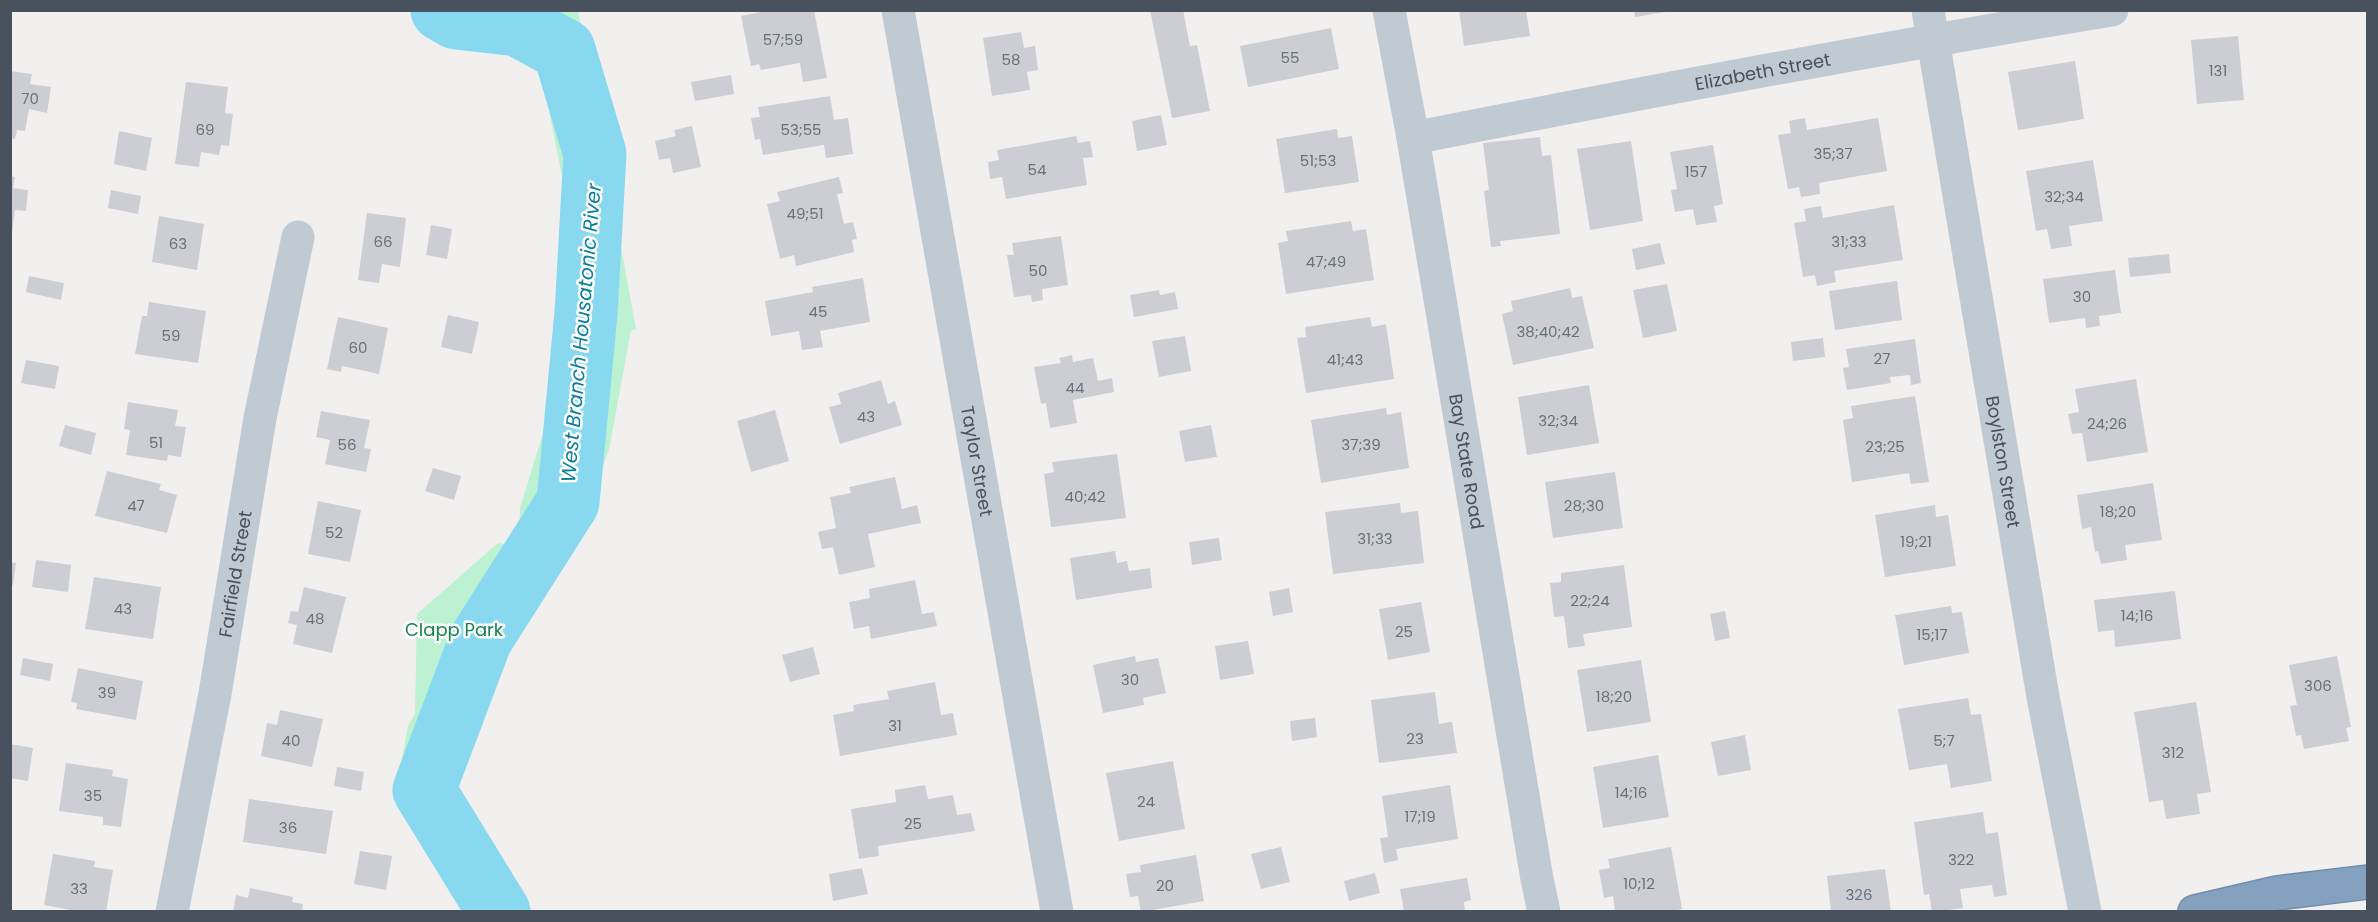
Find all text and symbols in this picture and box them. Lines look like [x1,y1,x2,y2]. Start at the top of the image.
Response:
house number: 57;59 [763,29,803,50]
street label: Elizabeth Street [1693,46,1832,96]
house number: 55 [1281,47,1299,68]
house number: 58 [1002,49,1020,70]
house number: 131 [2209,60,2227,81]
house number: 70 [21,88,39,109]
house number: 69 [196,119,214,140]
house number: 53;55 [780,119,822,140]
house number: 35;37 [1813,143,1853,164]
house number: 51;53 [1300,150,1336,171]
house number: 54 [1028,159,1046,180]
house number: 157 [1685,161,1707,182]
water label: West Branch Housatonic River [554,182,608,484]
house number: 32;34 [2044,186,2084,207]
house number: 49;51 [786,203,824,224]
house number: 66 [373,231,393,252]
house number: 31;33 [1831,231,1867,252]
house number: 63 [169,233,187,254]
house number: 47;49 [1306,251,1346,272]
house number: 50 [1029,260,1047,281]
house number: 30 [2073,286,2091,307]
house number: 45 [809,301,827,322]
house number: 38;40;42 [1516,321,1580,342]
house number: 59 [162,325,180,346]
house number: 60 [349,337,367,358]
house number: 27 [1874,348,1890,369]
house number: 41;43 [1327,349,1363,370]
house number: 44 [1066,377,1084,398]
street label: Bay State Road [1443,392,1491,531]
street label: Boylston Street [1980,394,2027,530]
street label: Taylor Street [955,404,1000,519]
house number: 43 [857,406,875,427]
house number: 32;34 [1538,410,1578,431]
house number: 24;26 [2087,413,2127,434]
house number: 51 [149,432,163,453]
house number: 56 [338,434,356,455]
house number: 37;39 [1341,434,1381,455]
house number: 23;25 [1865,436,1905,457]
house number: 40;42 [1065,486,1105,507]
house number: 47 [127,495,145,516]
house number: 28;30 [1564,495,1604,516]
house number: 18;20 [2100,501,2136,522]
street label: Fairfield Street [212,509,257,639]
house number: 52 [325,522,343,543]
house number: 31;33 [1357,528,1393,549]
house number: 19;21 [1900,531,1932,552]
house number: 22;24 [1570,590,1610,611]
house number: 43 [114,598,132,619]
house number: 14;16 [2121,605,2153,626]
house number: 48 [306,608,324,629]
park label: Clapp Park [405,617,504,642]
house number: 25 [1395,621,1413,642]
house number: 15;17 [1916,624,1948,645]
house number: 30 [1121,669,1139,690]
house number: 306 [2304,675,2332,696]
house number: 39 [98,682,116,703]
house number: 18;20 [1596,686,1632,707]
house number: 31 [888,715,902,736]
house number: 23 [1406,728,1424,749]
house number: 40 [282,730,300,751]
house number: 5;7 [1933,730,1955,751]
house number: 312 [2162,742,2184,763]
house number: 14;16 [1615,782,1647,803]
house number: 35 [84,785,102,806]
house number: 24 [1137,791,1155,812]
house number: 17;19 [1404,806,1436,827]
house number: 25 [904,813,922,834]
house number: 36 [279,817,297,838]
house number: 322 [1948,849,1974,870]
house number: 10;12 [1623,873,1655,894]
house number: 20 [1156,875,1174,896]
house number: 33 [70,878,88,899]
house number: 326 [1846,884,1873,905]

